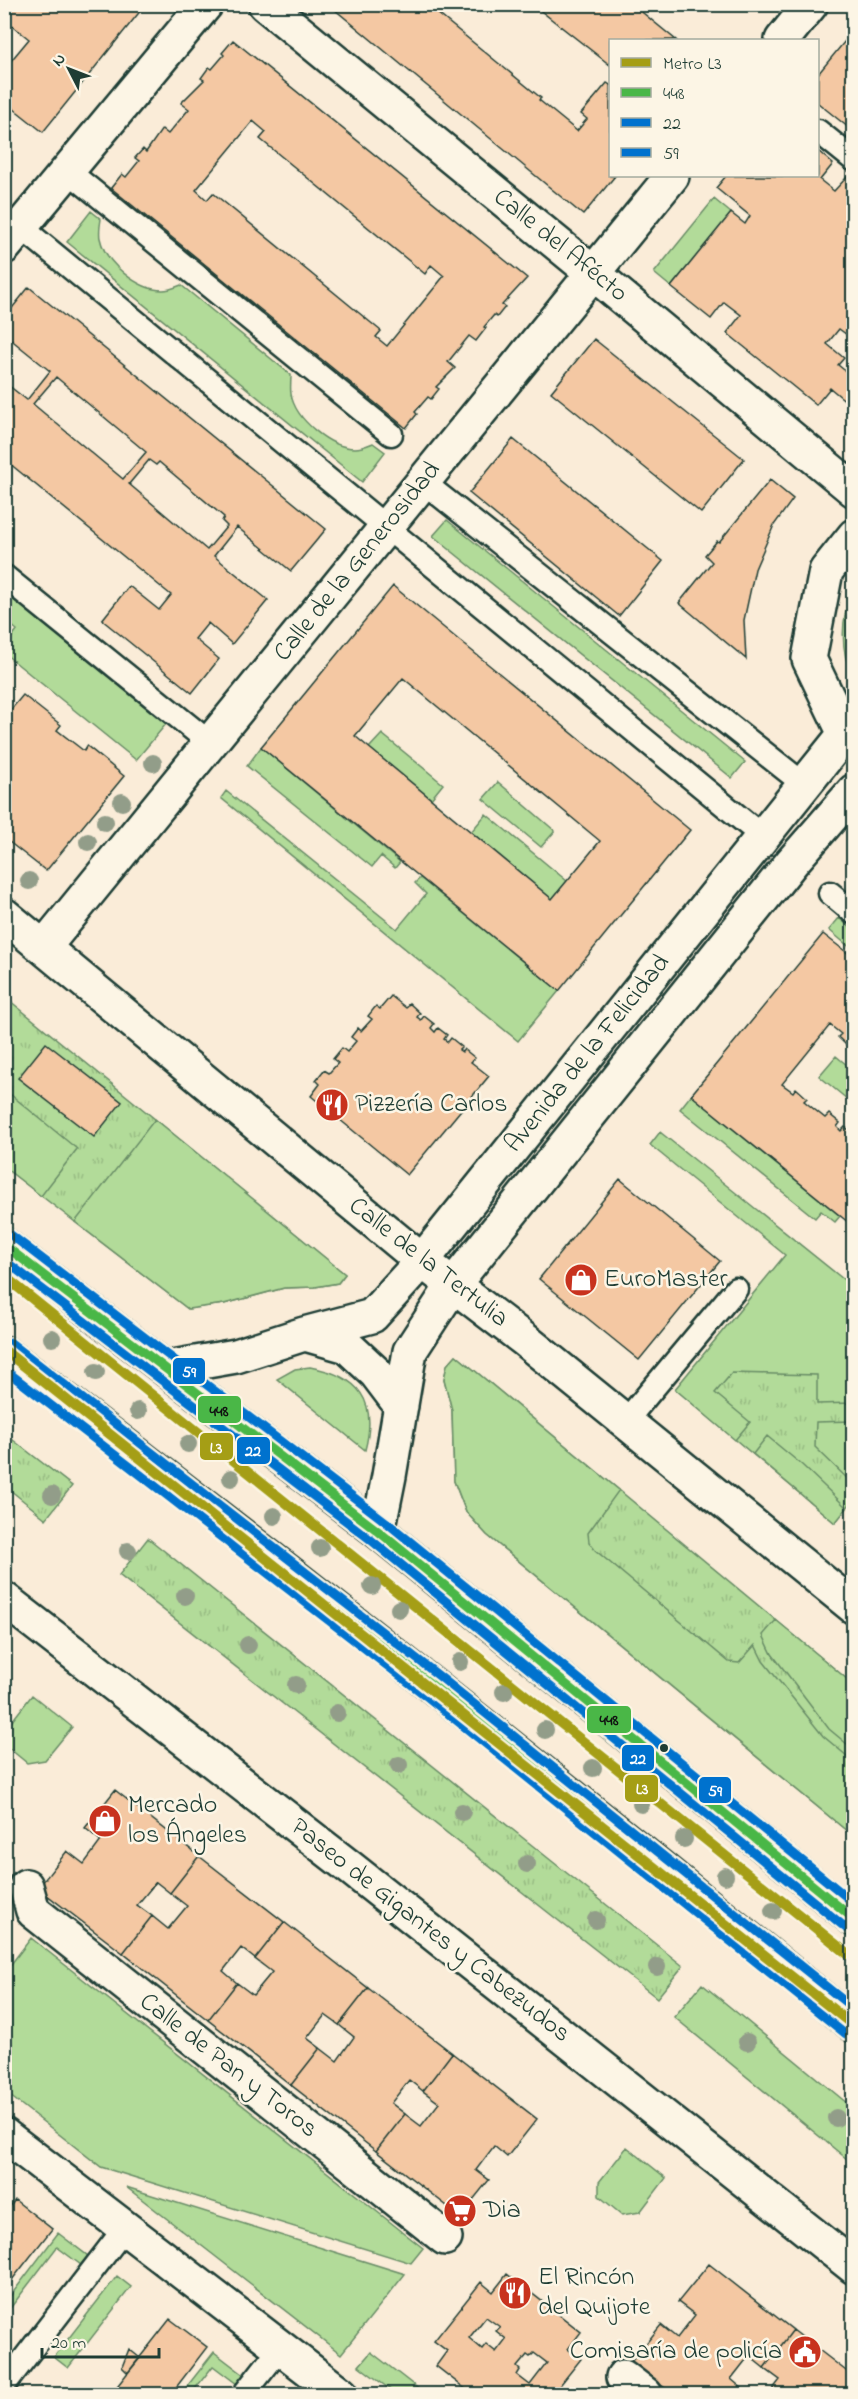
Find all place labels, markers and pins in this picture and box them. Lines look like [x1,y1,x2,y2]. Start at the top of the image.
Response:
place label: Pizzería Carlos [355,1086,507,1124]
restaurant icon: Pizzería Carlos [314,1087,350,1123]
place label: EuroMaster [604,1261,729,1299]
shop icon: EuroMaster [563,1262,599,1298]
unlabelled marker [658,1742,670,1754]
place label: Mercado los Ángeles [128,1787,247,1855]
shop icon: Mercado los Ángeles [87,1803,123,1839]
place label: Dia [482,2192,521,2230]
supermarket icon: Dia [442,2193,478,2229]
place label: El Rincón del Quijote [538,2259,651,2327]
restaurant icon: El Rincón del Quijote [497,2275,533,2311]
place label: Comisaría de policía [570,2333,782,2371]
public building icon: Comisaría de policía [787,2334,823,2370]

